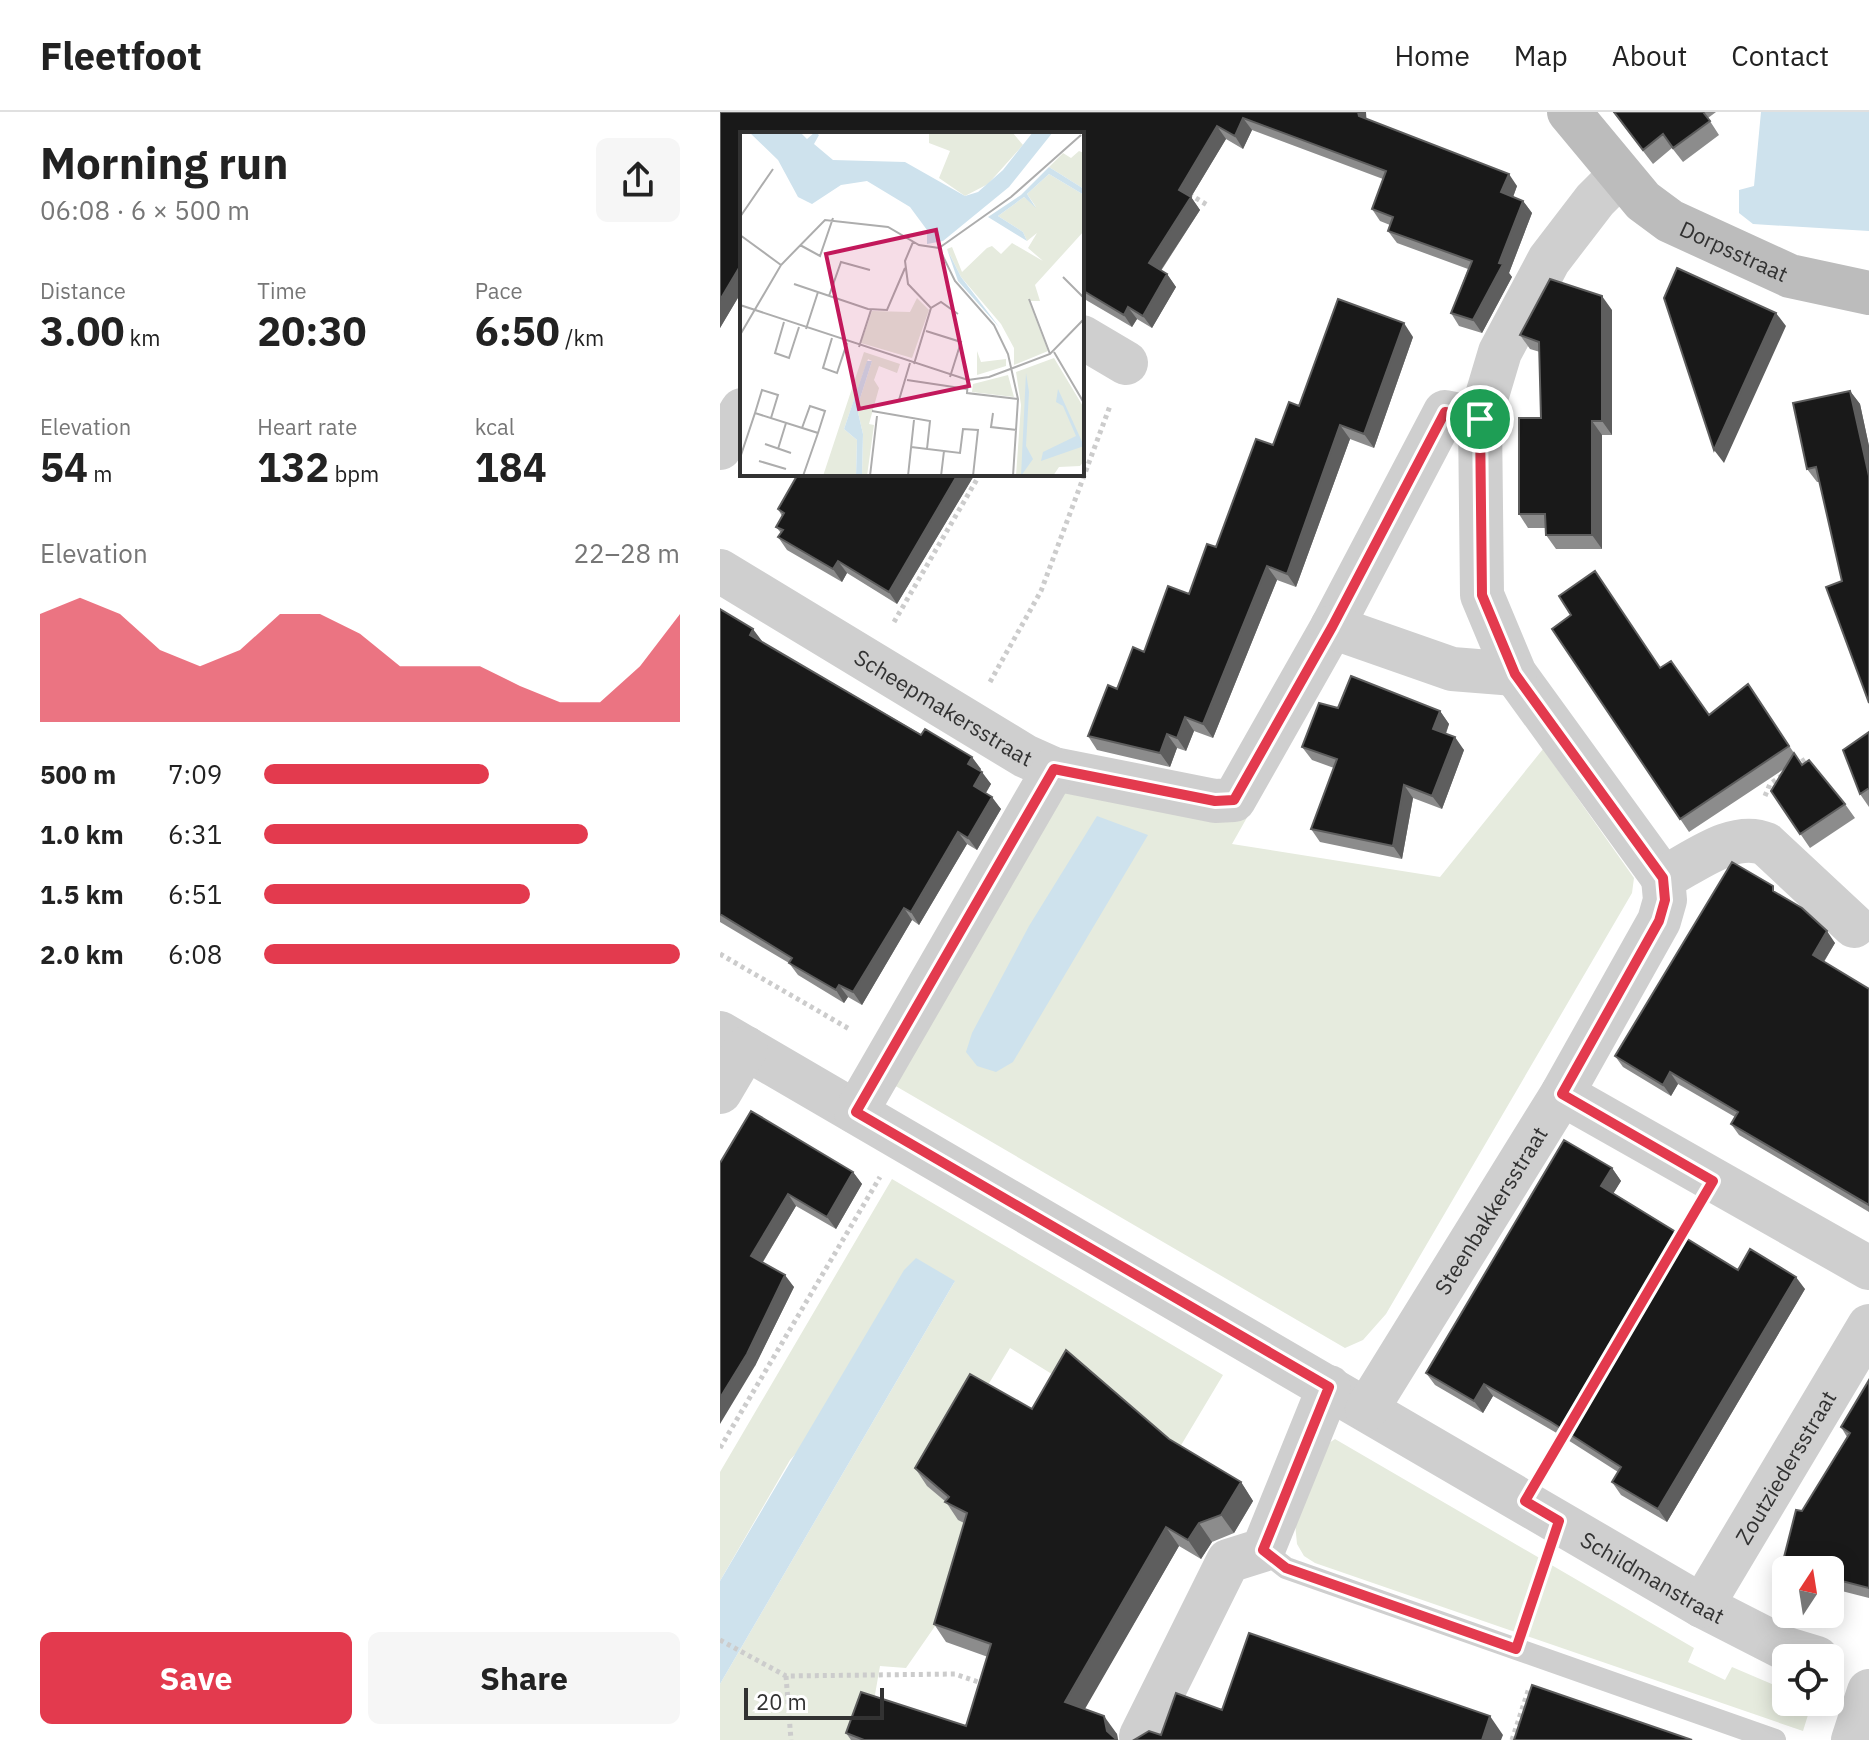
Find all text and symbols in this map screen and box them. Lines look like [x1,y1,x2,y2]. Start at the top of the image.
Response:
text: Fleetfoot [40,31,202,80]
text: Home [1394,37,1470,74]
text: Map [1514,37,1568,74]
text: About [1612,37,1687,74]
text: Contact [1731,37,1829,74]
inset map [740,132,1084,476]
text: Morning run [40,134,289,191]
button: share [596,138,680,222]
text: 06:08 · 6 × 500 m [40,193,250,227]
street label: Dorpsstraat [1675,213,1793,288]
text: Distance [40,276,126,305]
text: Time [257,276,307,305]
text: Pace [475,276,523,305]
text: 3.00 [40,305,124,357]
text: 20:30 [257,305,367,357]
text: 6:50 [475,305,560,357]
text: km [124,323,160,352]
text: /km [560,323,604,352]
pin [1446,385,1514,453]
icon: arrive [1458,397,1502,441]
text: Elevation [40,412,131,441]
text: Heart rate [257,412,357,441]
text: kcal [475,412,515,441]
text: 54 [40,441,88,493]
text: 132 [257,441,329,493]
text: 184 [475,441,547,493]
text: m [88,459,112,488]
text: bpm [329,459,379,488]
text: Elevation [40,536,148,570]
text: 22–28 m [573,536,680,570]
street label: Scheepmakersstraat [849,642,1037,772]
text: 500 m [40,757,116,791]
text: 7:09 [168,757,222,791]
text: 1.0 km [40,817,124,851]
text: 6:31 [168,817,222,851]
text: 1.5 km [40,877,124,911]
text: 6:51 [168,877,222,911]
text: 2.0 km [40,937,124,971]
text: 6:08 [168,937,222,971]
street label: Steenbakkersstraat [1427,1120,1553,1300]
street label: Zoutziedersstraat [1728,1385,1842,1549]
street label: Schildmanstraat [1576,1524,1730,1630]
north arrow [1772,1556,1844,1628]
map controls [1772,1556,1844,1716]
button: Save [40,1632,352,1724]
button: Share [368,1632,680,1724]
button: locate [1772,1644,1844,1716]
scale bar [744,1684,884,1720]
text: 20 m [756,1687,807,1716]

